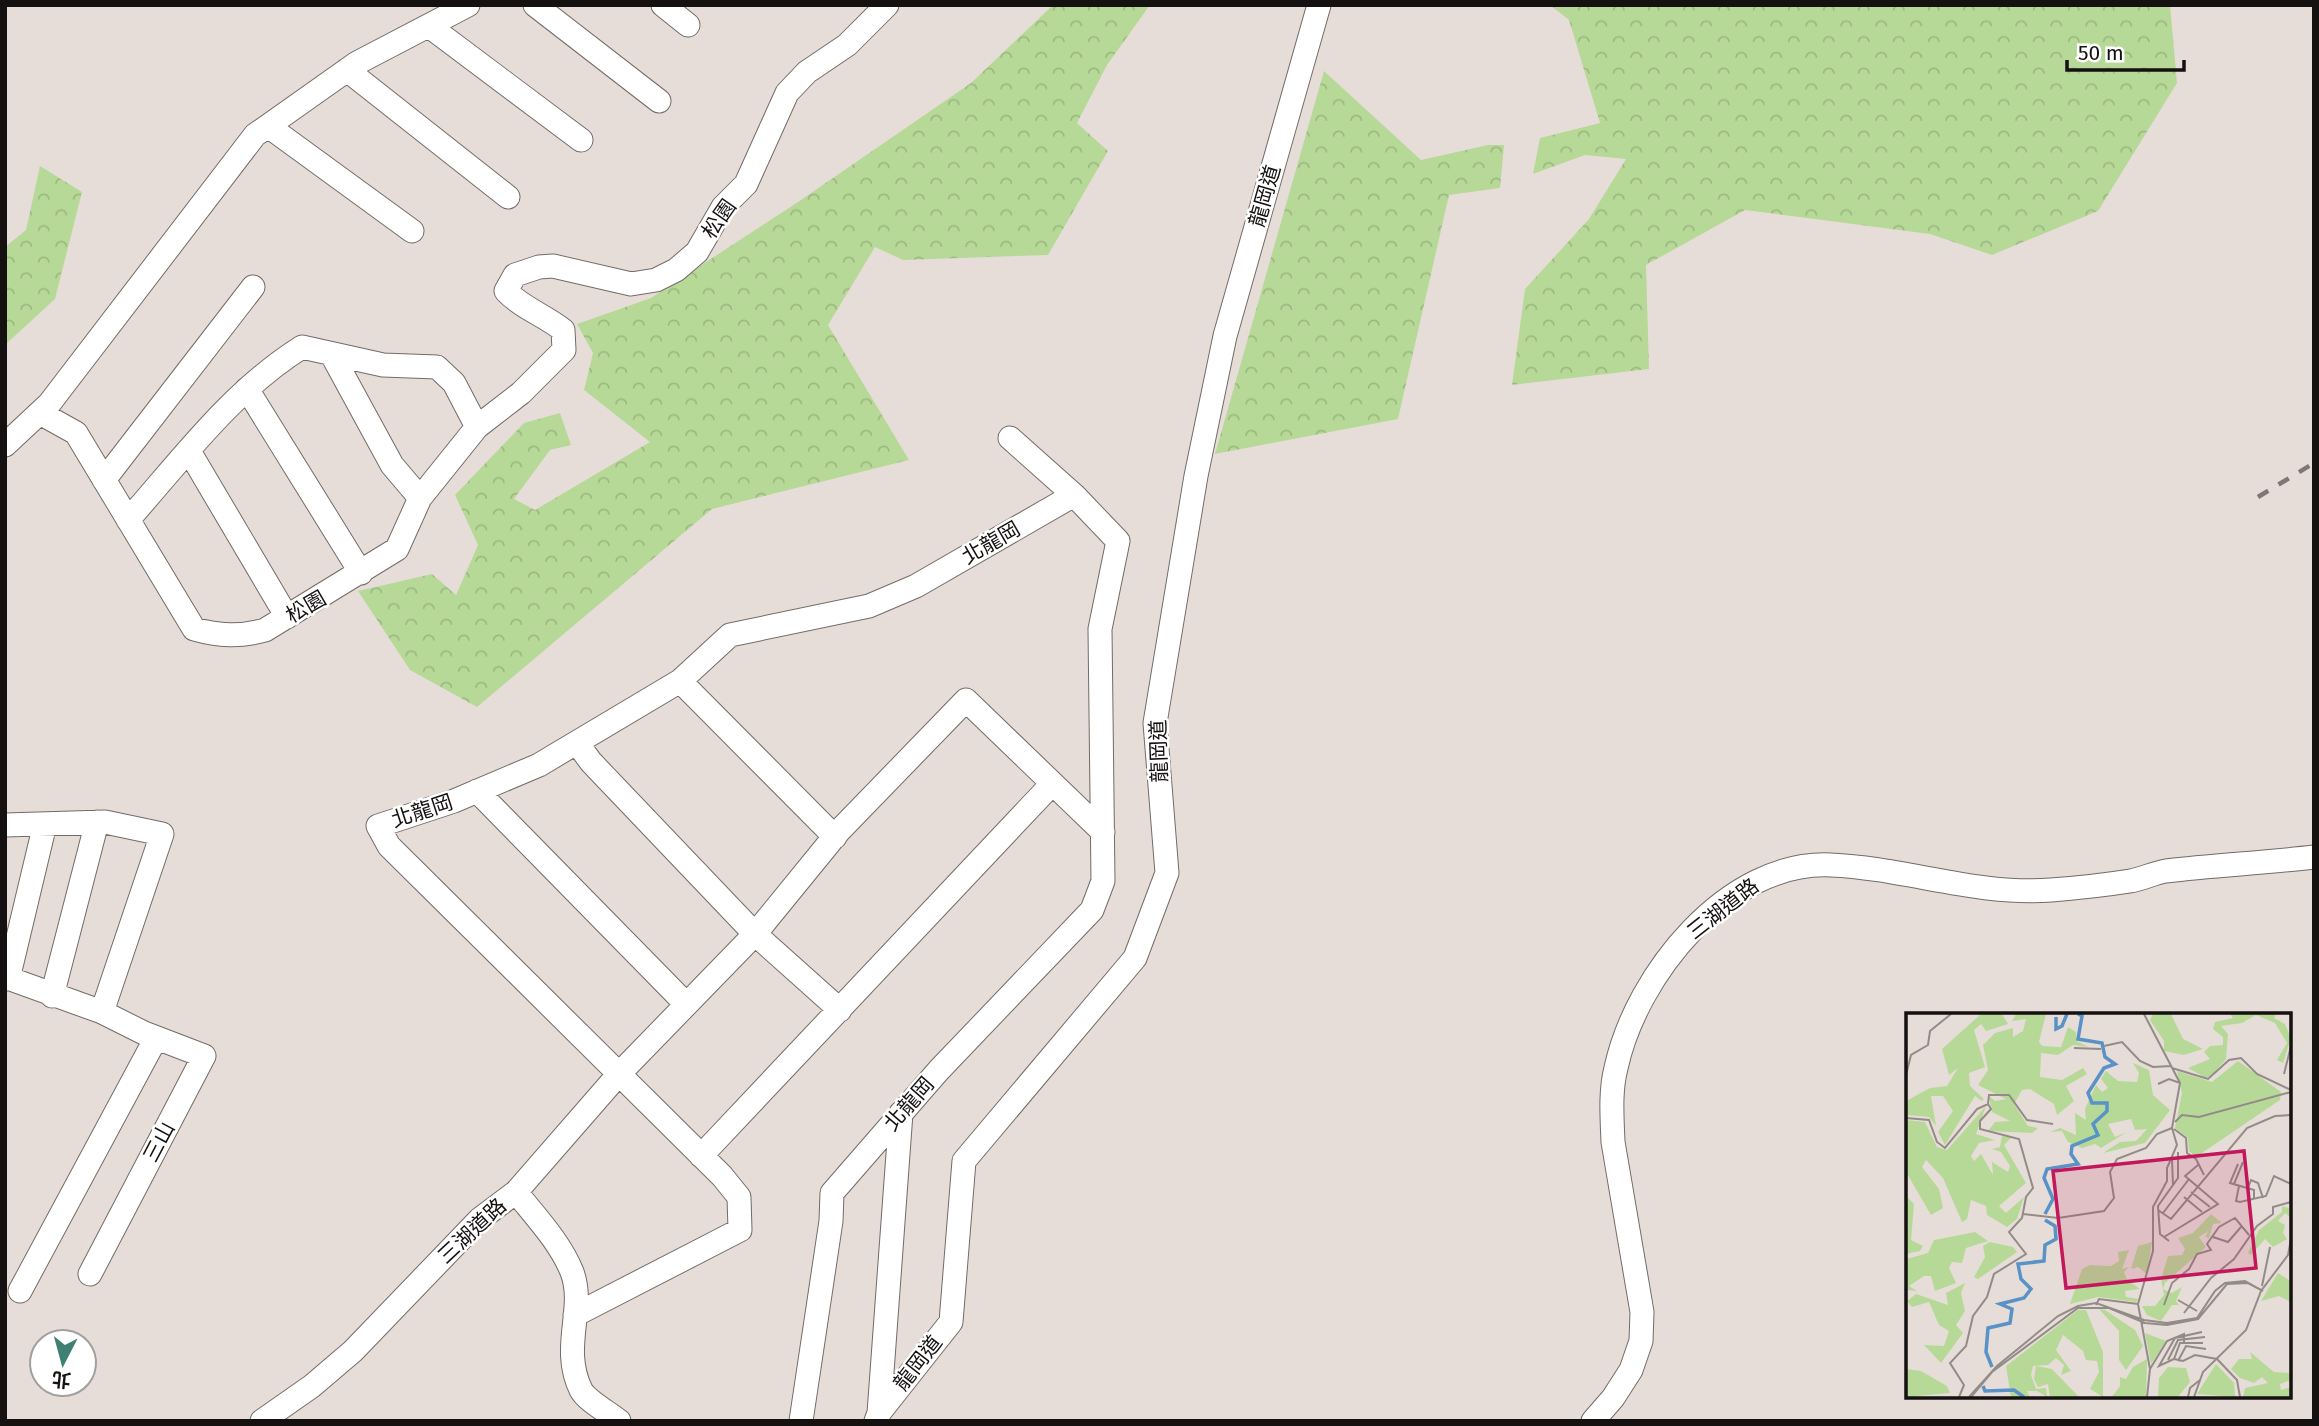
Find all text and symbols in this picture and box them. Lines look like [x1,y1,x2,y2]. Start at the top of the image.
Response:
scale bar [2067,28,2184,72]
text: 50 m [2078,40,2124,66]
street label: 龍岡道 [1244,162,1286,230]
street label: 松園 [696,194,742,244]
street label: 北龍岡 [957,516,1025,570]
street label: 松園 [281,585,331,629]
street label: 龍岡道 [1145,719,1173,783]
street label: 北龍岡 [388,789,456,833]
street label: 三湖道路 [1682,873,1764,945]
inset map [1906,1013,2291,1398]
street label: 北龍岡 [879,1072,939,1136]
street label: 三山 [138,1117,180,1167]
street label: 三湖道路 [432,1193,512,1269]
north arrow [28,1328,98,1398]
street label: 龍岡道 [888,1330,948,1396]
text: 北 [51,1367,72,1392]

